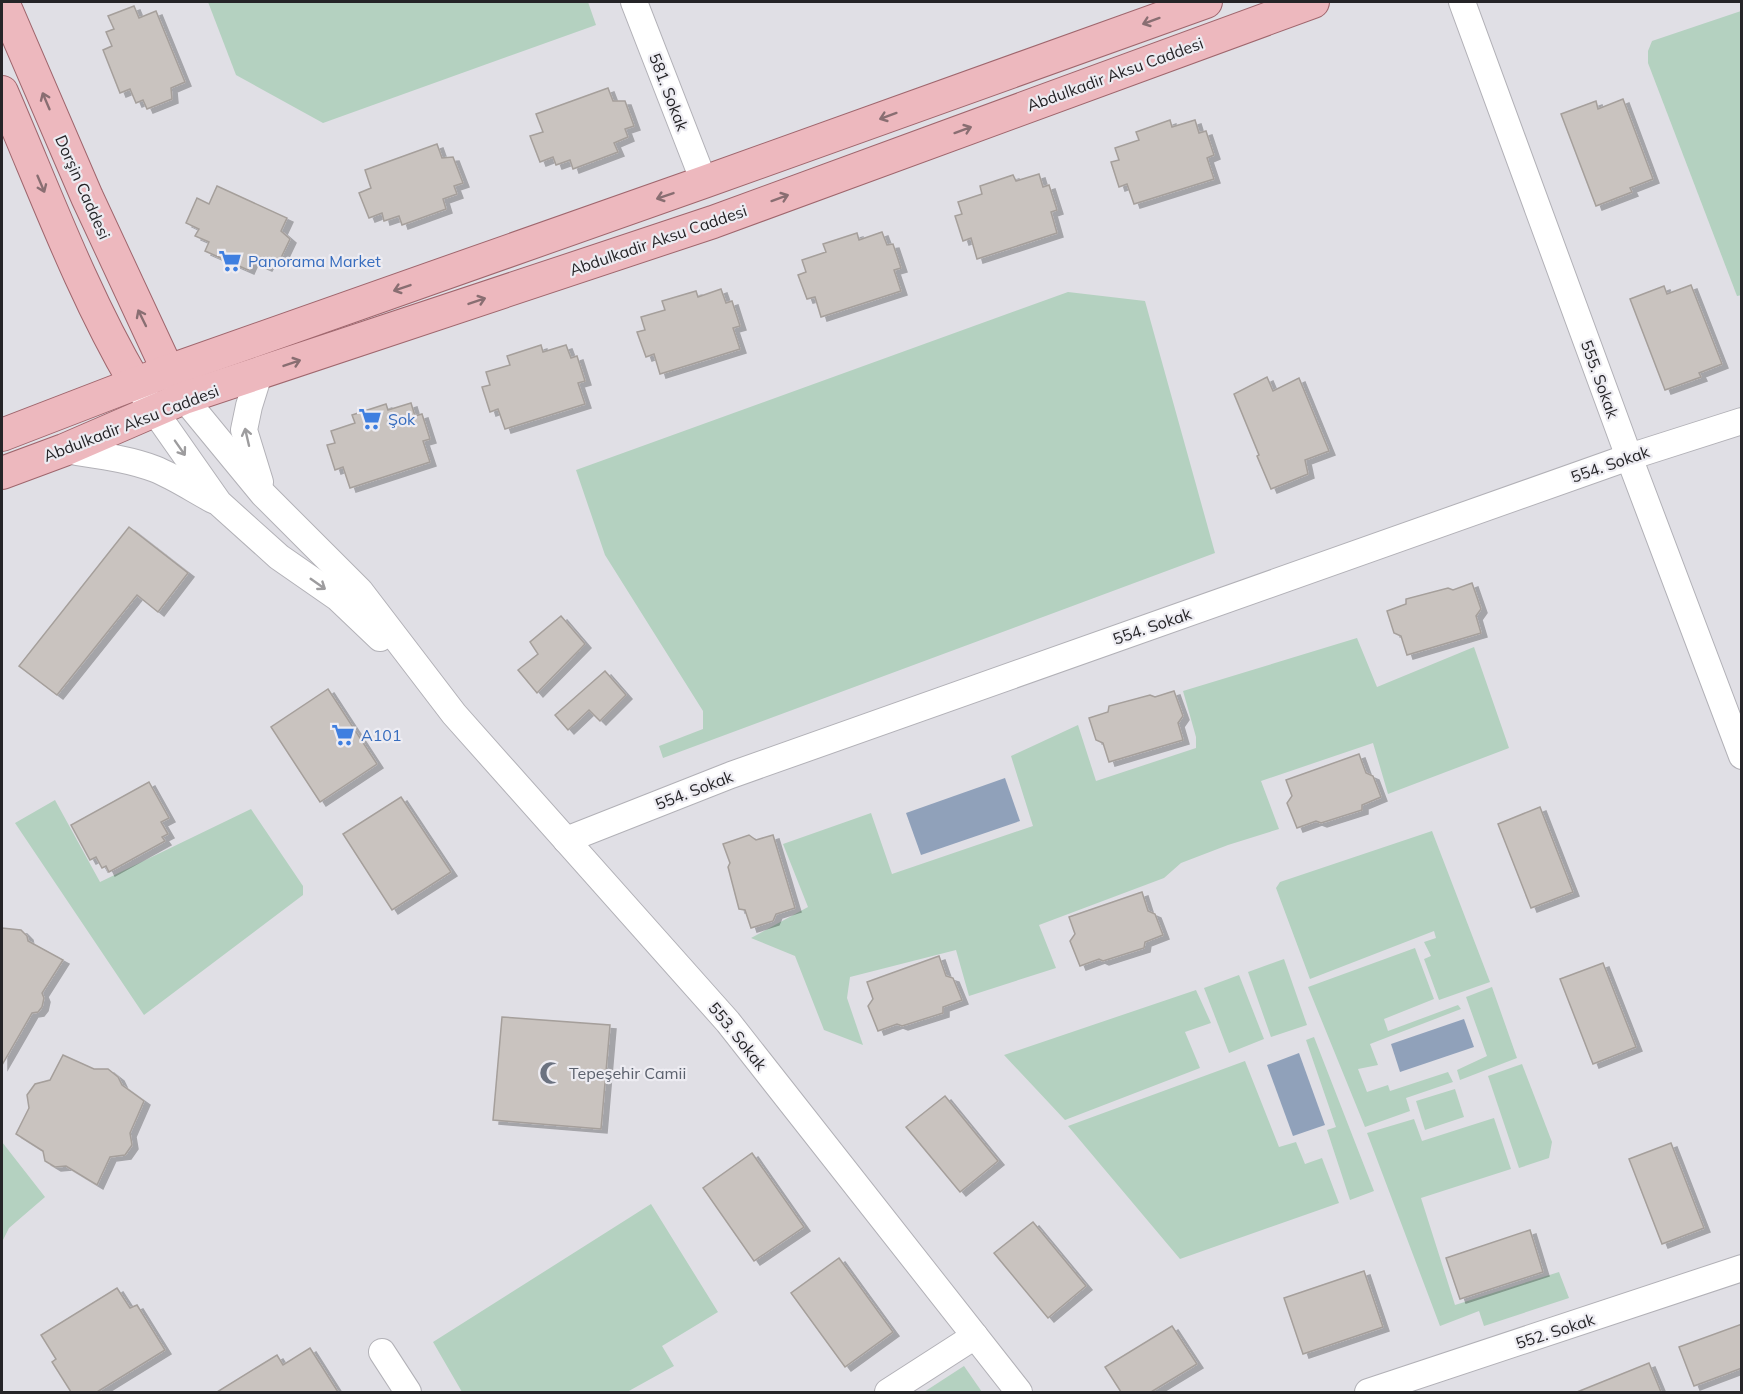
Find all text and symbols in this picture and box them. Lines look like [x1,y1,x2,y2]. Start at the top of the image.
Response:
one-way arrow [1142,17,1161,28]
street label: Abdulkadir Aksu Caddesi [1024,33,1206,115]
street label: 581. Sokak [645,50,693,134]
one-way arrow [40,93,51,111]
one-way arrow [879,111,898,122]
one-way arrow [954,124,972,135]
street label: Dorşin Caddesi [51,132,115,242]
one-way arrow [36,175,48,193]
one-way arrow [656,191,675,202]
one-way arrow [771,191,789,202]
street label: Abdulkadir Aksu Caddesi [567,200,749,280]
supermarket icon: Panorama Market [217,248,243,274]
place label: Panorama Market [248,251,381,271]
one-way arrow [393,284,412,295]
one-way arrow [467,295,486,306]
one-way arrow [136,309,148,327]
street label: 555. Sokak [1577,337,1624,422]
one-way arrow [282,357,301,368]
street label: Abdulkadir Aksu Caddesi [40,380,222,466]
supermarket icon: Şok [357,406,383,432]
place label: Şok [388,409,416,429]
one-way arrow [241,428,253,447]
one-way arrow [174,439,186,455]
street label: 554. Sokak [1568,441,1653,487]
one-way arrow [309,578,325,590]
street label: 554. Sokak [1110,603,1195,649]
supermarket icon: A101 [330,722,356,748]
place label: A101 [361,725,402,745]
street label: 554. Sokak [652,766,736,814]
street label: 553. Sokak [705,998,772,1075]
mosque icon: Tepeşehir Camii [538,1060,564,1086]
place label: Tepeşehir Camii [569,1063,686,1083]
street label: 552. Sokak [1513,1309,1598,1353]

